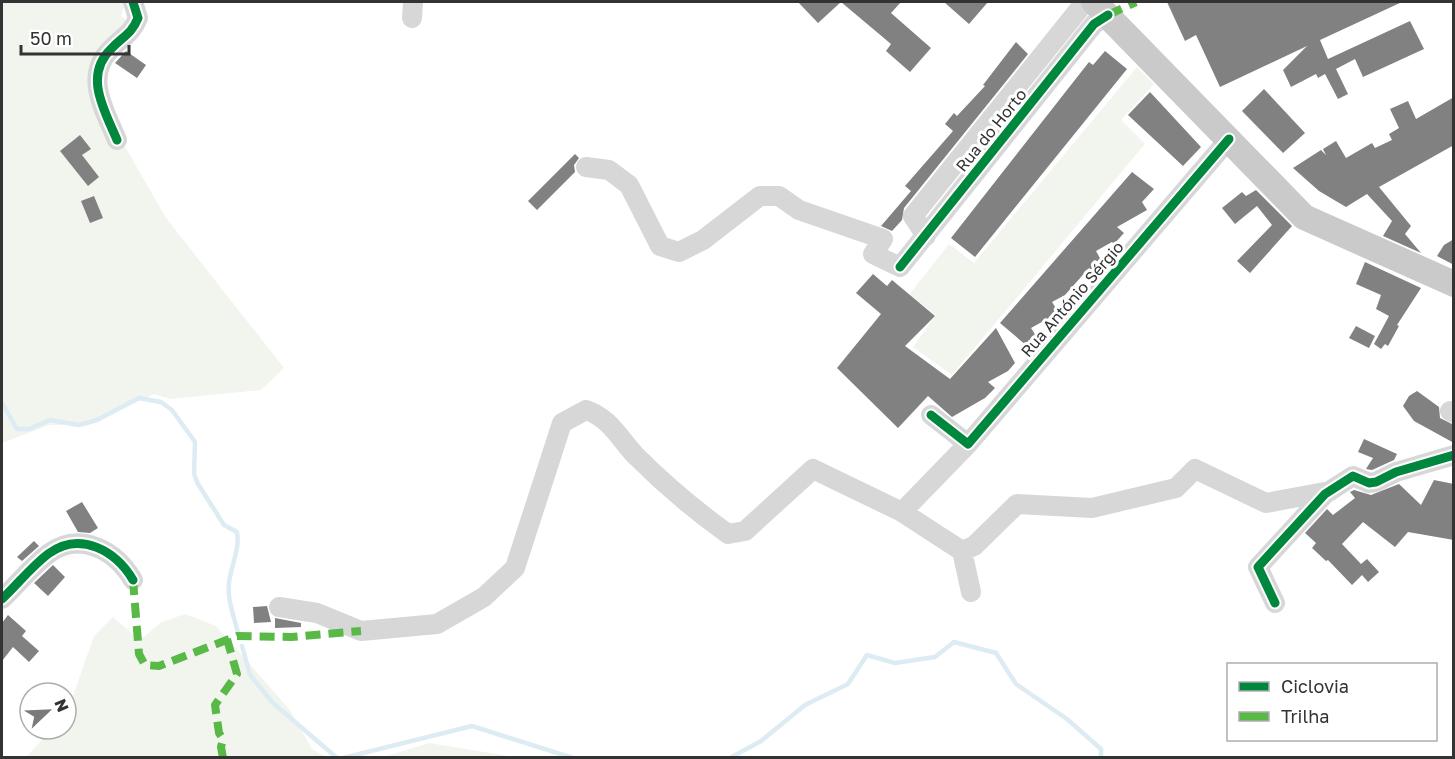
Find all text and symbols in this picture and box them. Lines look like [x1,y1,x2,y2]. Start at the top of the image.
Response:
scale bar [21,18,129,56]
text: 50 m [30,27,72,49]
street label: Rua do Horto [951,84,1031,176]
street label: Rua António Sérgio [1016,237,1128,361]
legend [1227,663,1437,741]
text: Ciclovia [1281,675,1349,697]
north arrow [18,681,78,741]
text: N [50,696,73,715]
text: Trilha [1281,705,1329,727]

